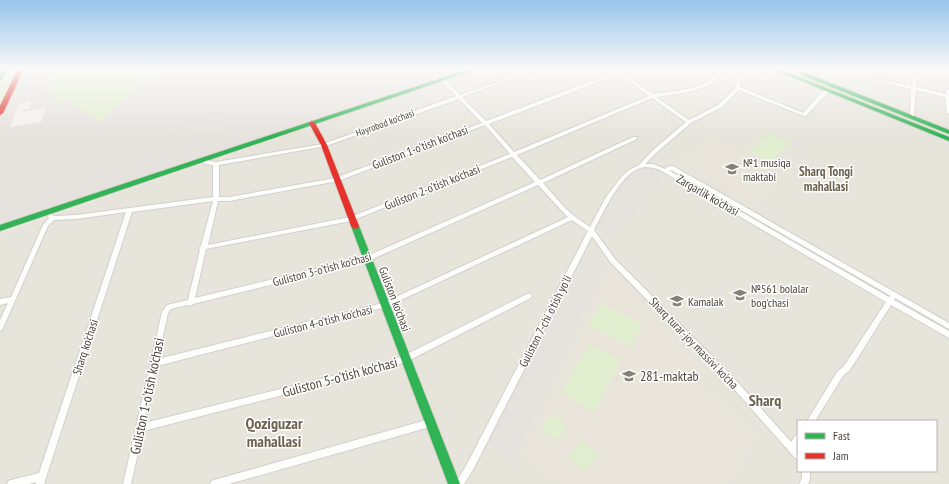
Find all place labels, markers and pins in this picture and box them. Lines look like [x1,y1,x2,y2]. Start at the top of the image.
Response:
place label: №1 musiqa maktabi [743,155,791,184]
school or university icon: №1 musiqa maktabi [724,161,740,177]
place label: №561 bolalar bog'chasi [751,281,809,310]
school or university icon: №561 bolalar bog'chasi [732,287,748,303]
school or university icon: Kamalak [669,293,685,309]
place label: Kamalak [688,294,724,309]
place label: 281-maktab [640,367,699,385]
school or university icon: 281-maktab [621,368,637,384]

